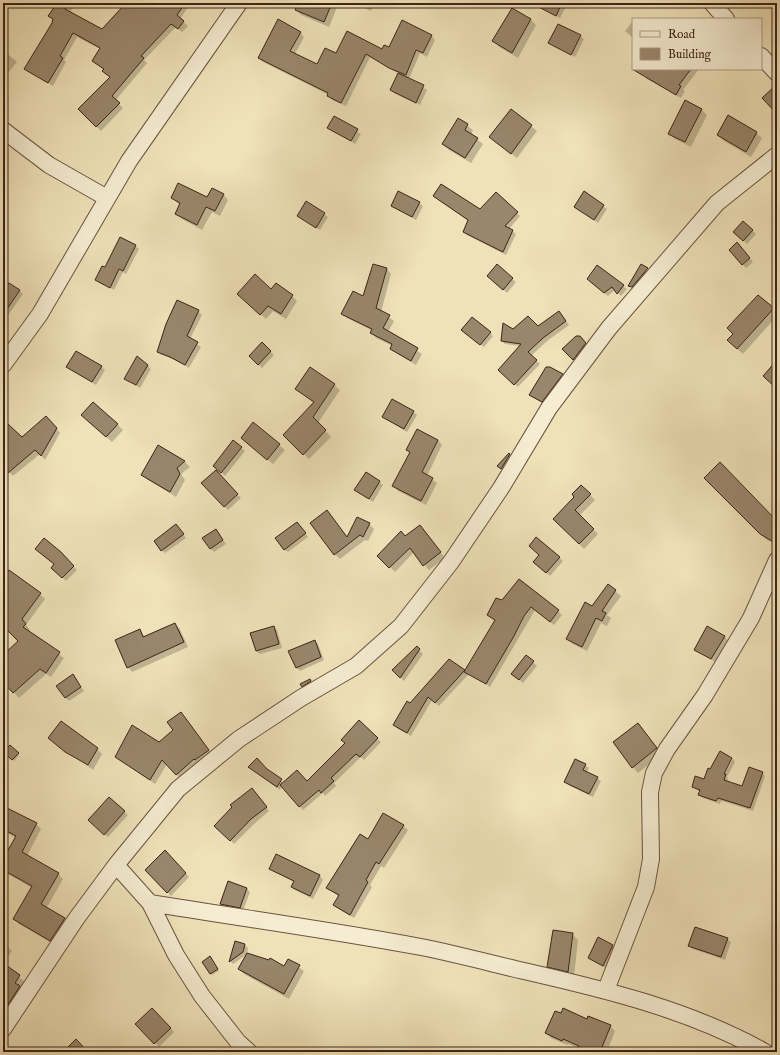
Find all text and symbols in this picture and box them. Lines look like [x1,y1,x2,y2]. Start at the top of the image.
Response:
legend [632,18,762,70]
text: Road [668,27,696,42]
text: Building [668,47,712,62]

